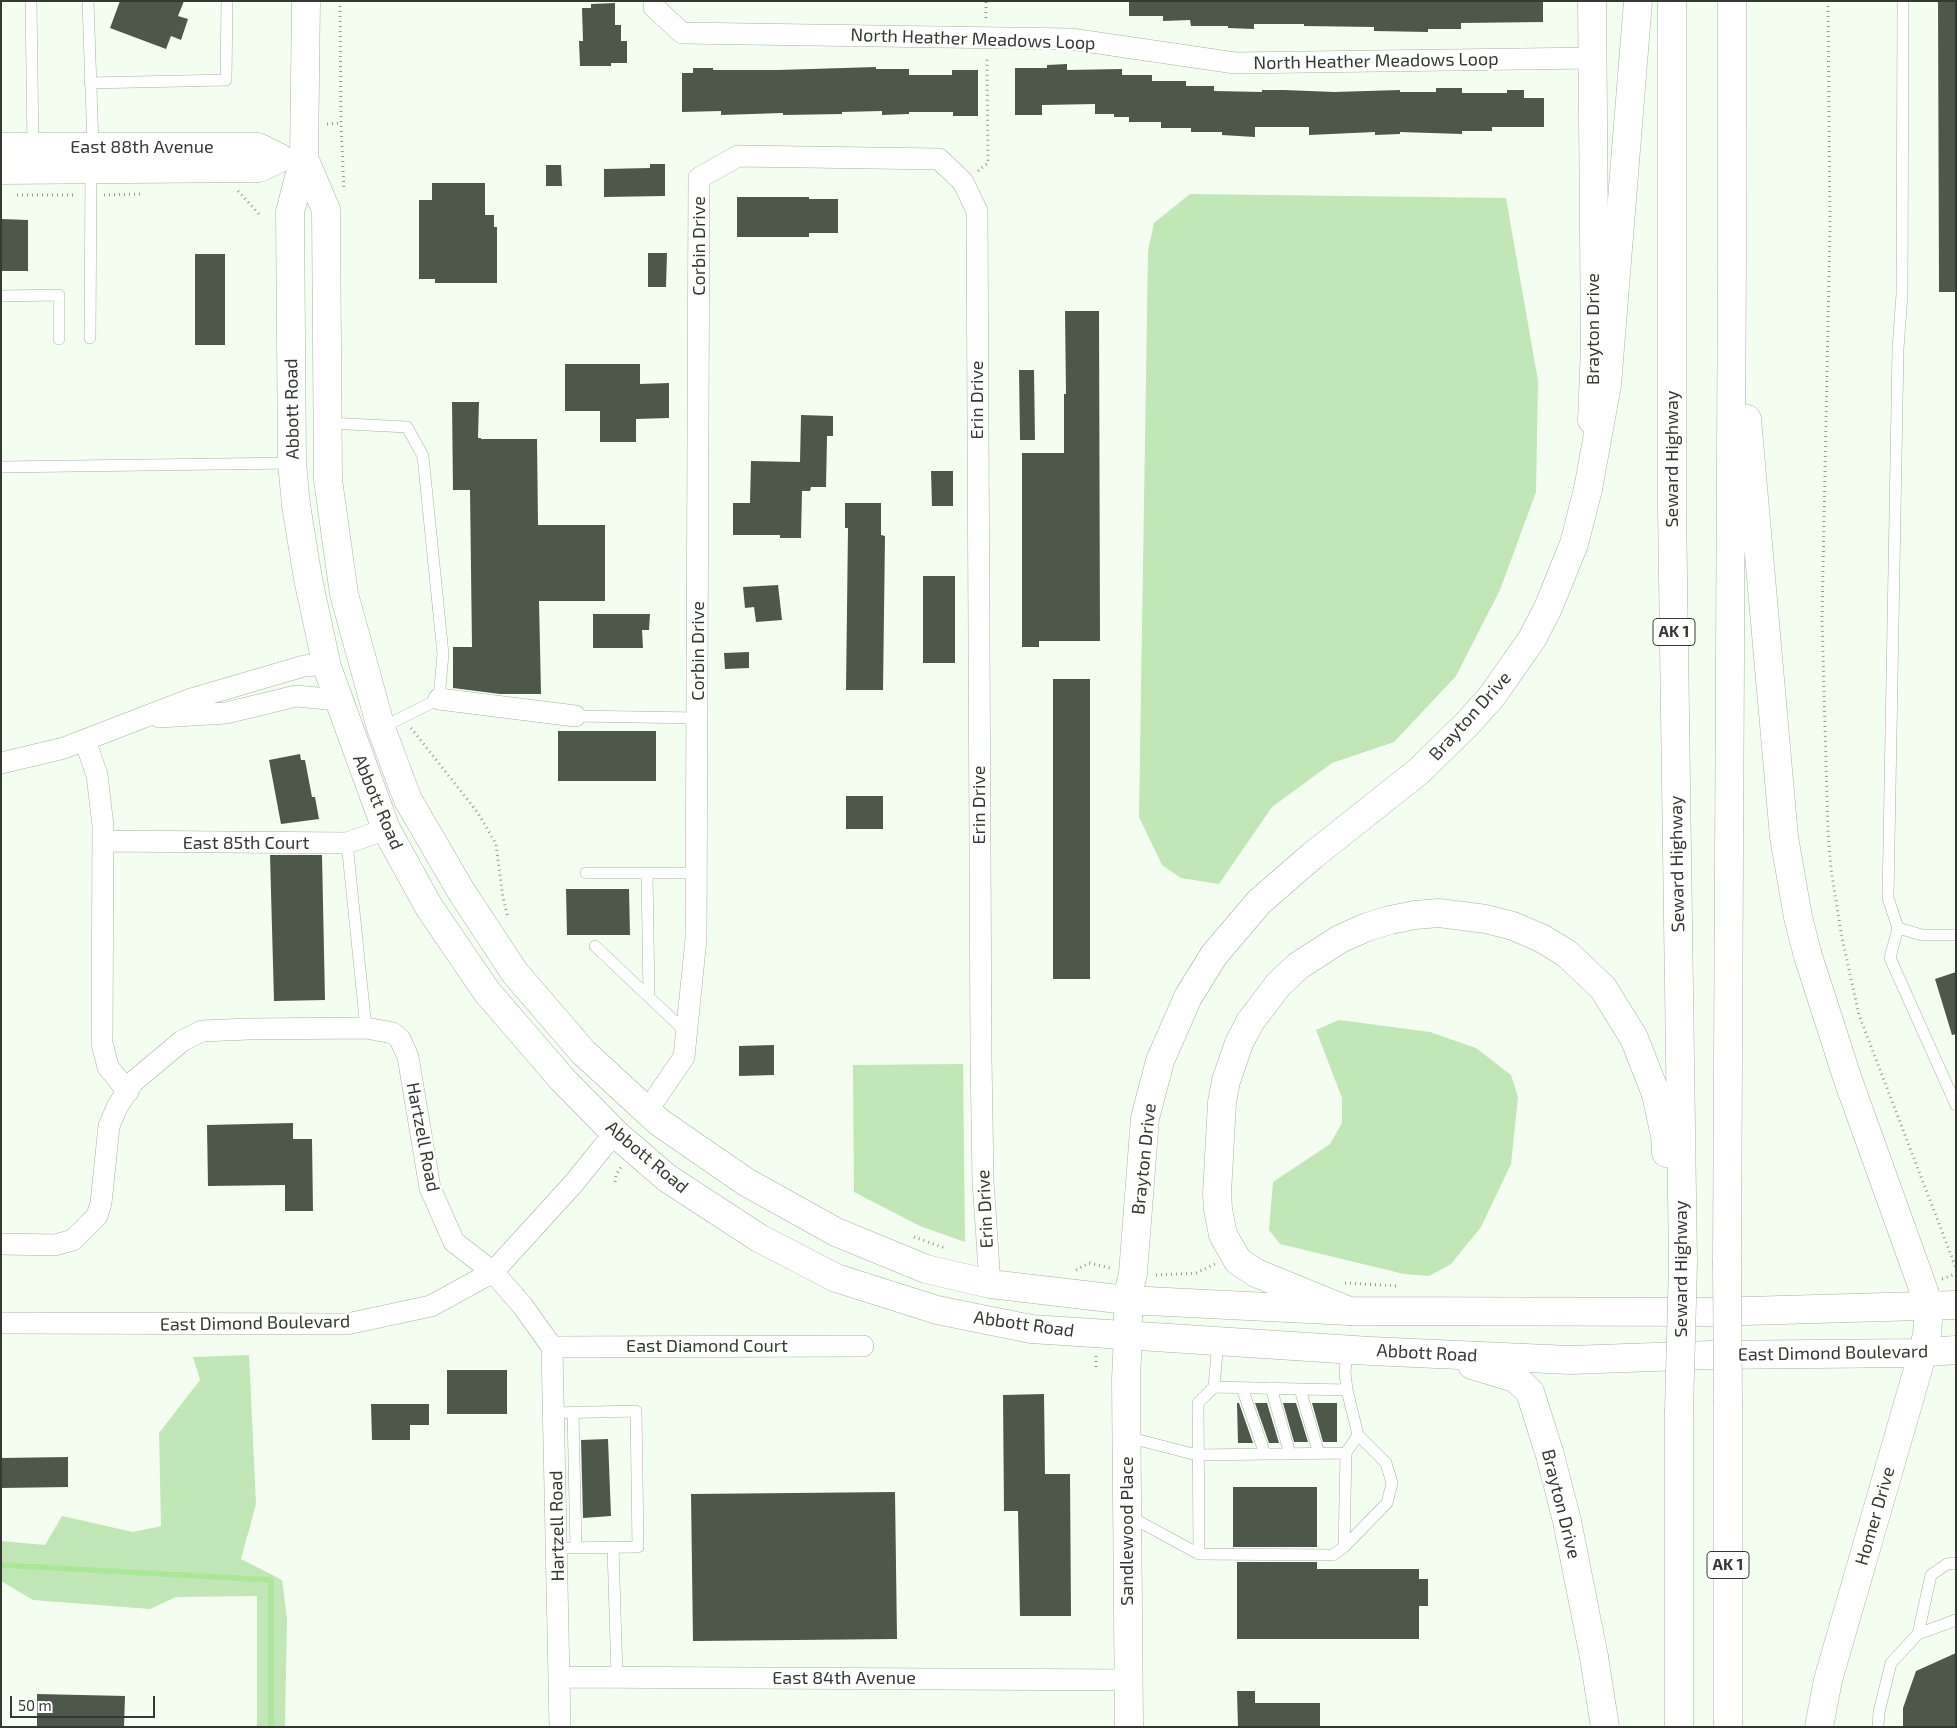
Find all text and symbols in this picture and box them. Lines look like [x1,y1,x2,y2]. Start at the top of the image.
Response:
street label: North Heather Meadows Loop [850,24,1096,54]
street label: North Heather Meadows Loop [1253,48,1499,74]
street label: East 88th Avenue [70,136,214,158]
street label: Corbin Drive [688,196,710,296]
street label: Brayton Drive [1582,273,1604,385]
street label: Abbott Road [280,358,304,460]
street label: Erin Drive [966,361,988,439]
street label: Seward Highway [1661,391,1683,527]
street label: Corbin Drive [687,601,709,701]
road number: AK 1 [1653,618,1695,646]
street label: Brayton Drive [1424,667,1516,765]
street label: Abbott Road [348,751,408,853]
street label: Erin Drive [968,766,990,844]
street label: Seward Highway [1665,795,1689,933]
street label: East 85th Court [183,832,309,854]
street label: Hartzell Road [402,1080,444,1194]
street label: Brayton Drive [1127,1102,1161,1216]
street label: Abbott Road [601,1116,693,1198]
street label: Erin Drive [972,1169,998,1249]
street label: Seward Highway [1670,1201,1692,1337]
street label: Abbott Road [972,1306,1076,1342]
street label: East Dimond Boulevard [160,1311,350,1335]
street label: East Diamond Court [626,1335,788,1357]
street label: Abbott Road [1376,1340,1478,1366]
street label: East Dimond Boulevard [1738,1341,1928,1365]
street label: Brayton Drive [1537,1447,1585,1561]
street label: Sandlewood Place [1116,1456,1138,1606]
street label: Homer Drive [1851,1464,1899,1568]
street label: Hartzell Road [545,1470,569,1582]
road number: AK 1 [1707,1552,1749,1578]
street label: East 84th Avenue [772,1667,916,1689]
scale bar [12,1686,158,1718]
text: 50 m [18,1696,52,1714]

